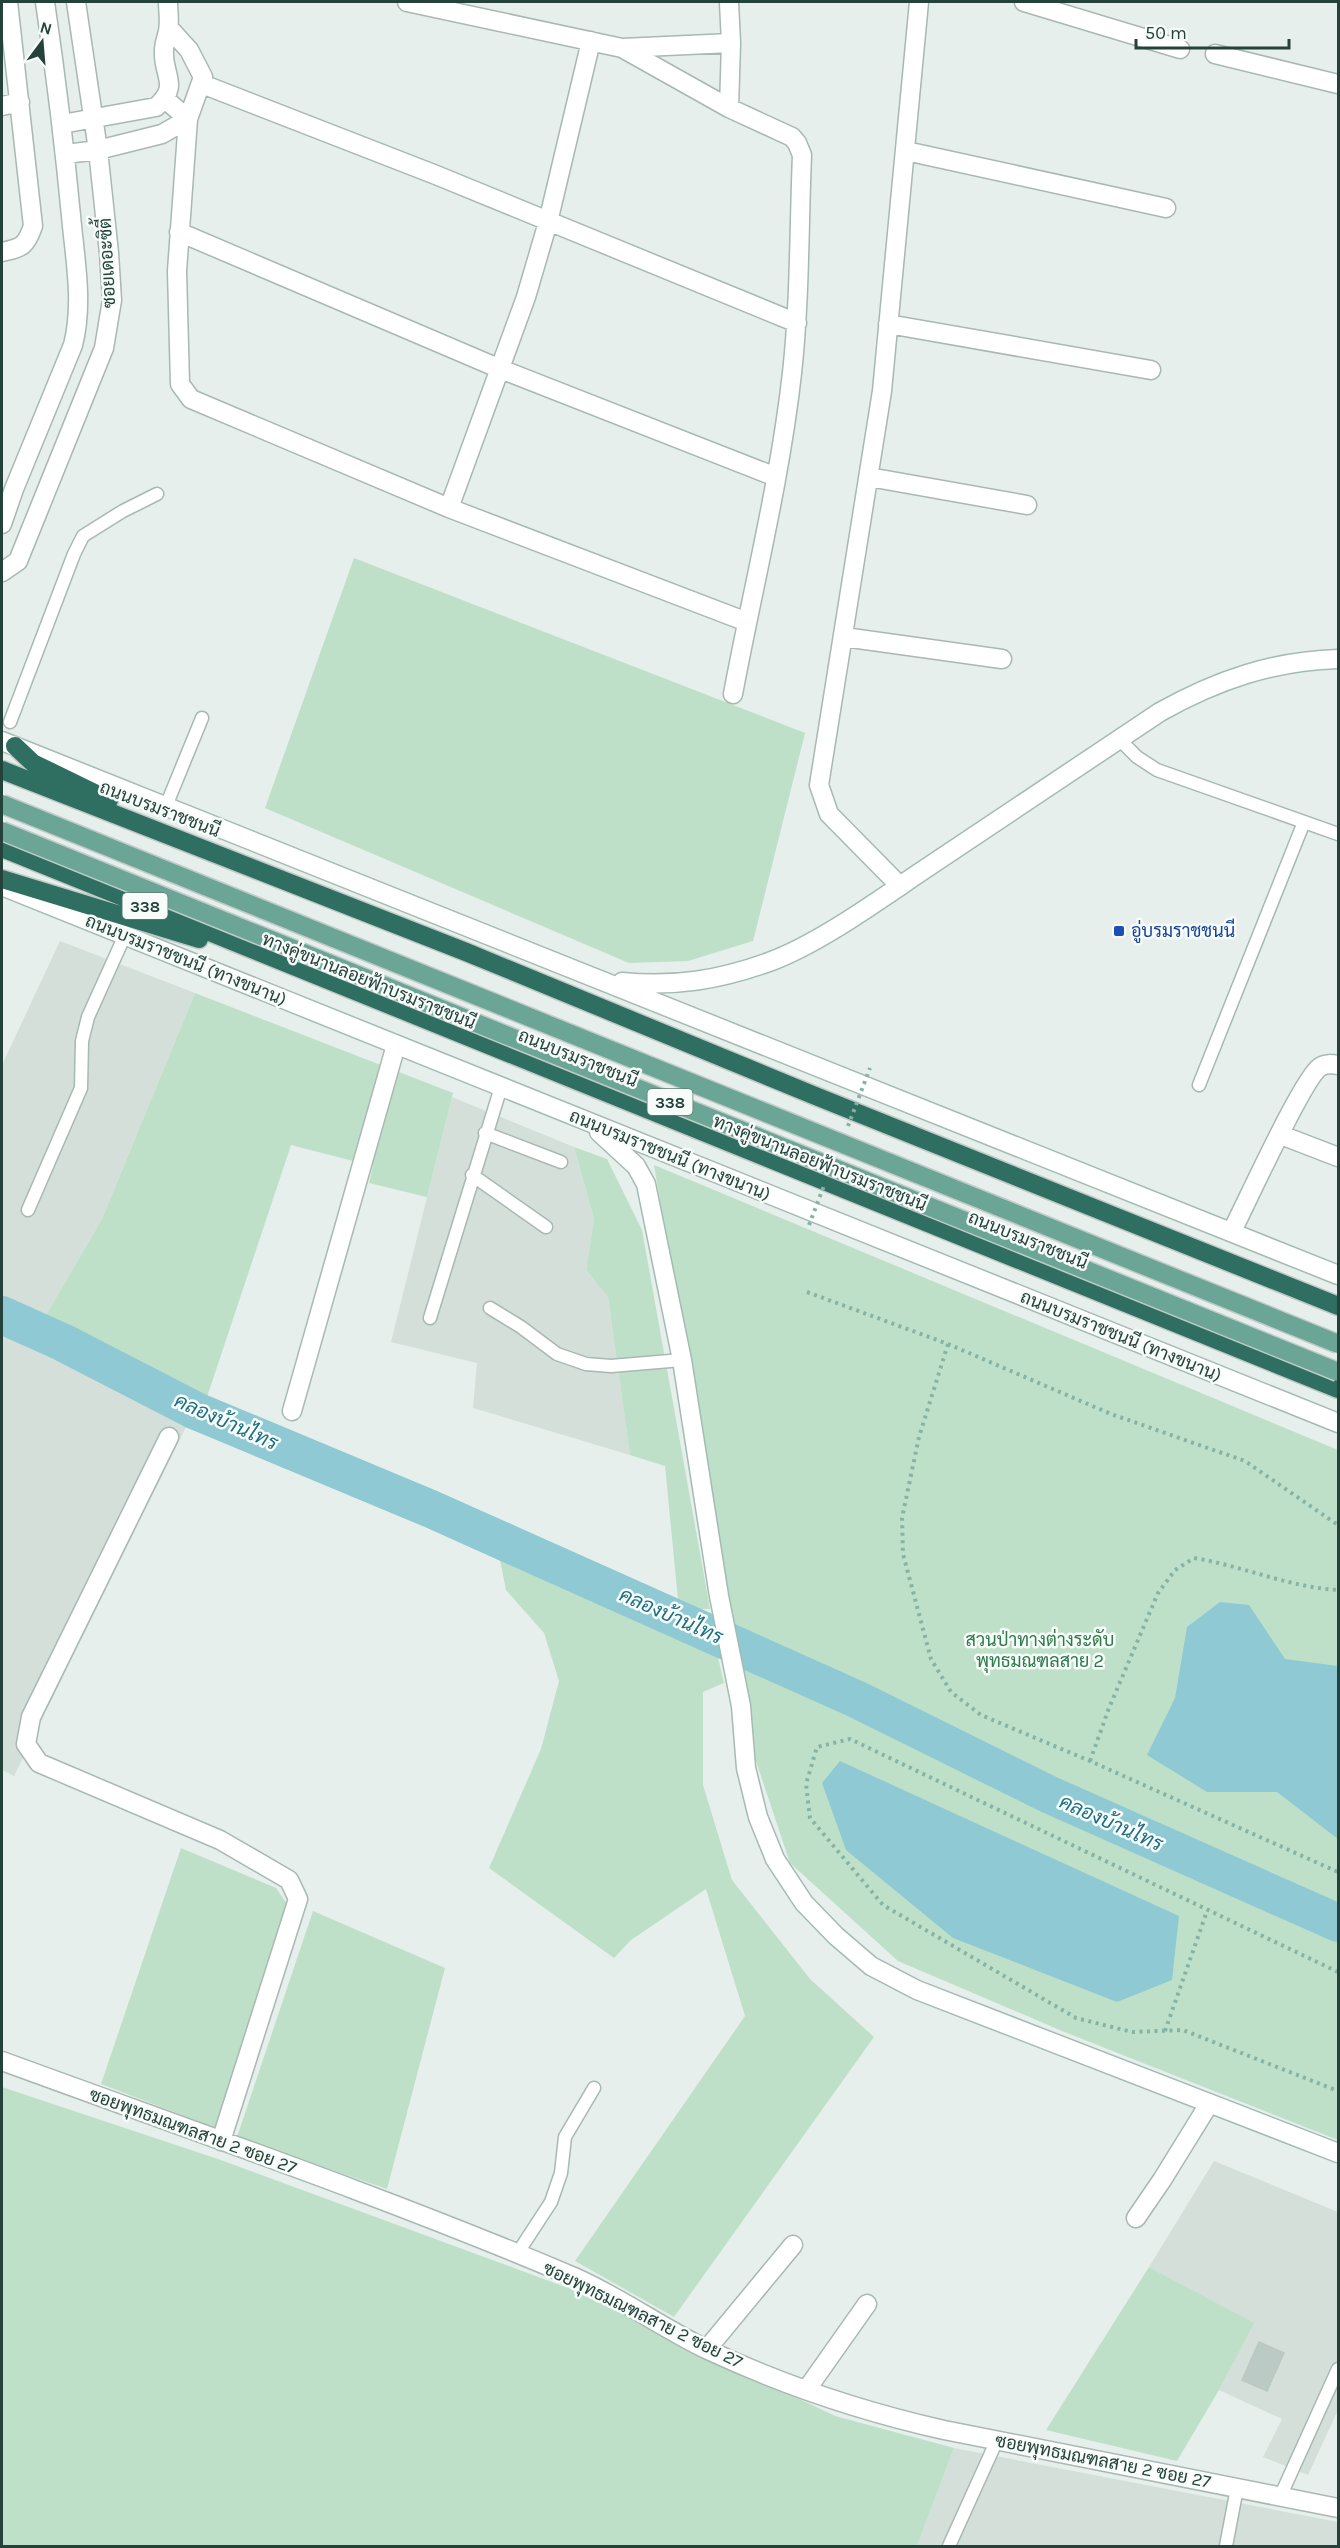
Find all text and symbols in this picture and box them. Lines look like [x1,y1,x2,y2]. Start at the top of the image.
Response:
north arrow [12,12,72,72]
scale bar [1136,12,1289,50]
text: N [38,17,54,39]
text: 50 m [1145,22,1187,44]
street label: ซอยเดอะซิตี้ [89,217,120,309]
street label: ถนนบรมราชชนนี [97,774,224,842]
road number: 338 [122,893,168,919]
street label: ถนนบรมราชชนนี (ทางขนาน) [82,908,291,1010]
place label: อู่บรมราชชนนี [1131,918,1235,944]
marker: อู่บรมราชชนนี [1112,924,1126,938]
street label: ทางคู่ขนานลอยฟ้าบรมราชชนนี [258,926,480,1036]
street label: ถนนบรมราชชนนี [515,1022,642,1092]
road number: 338 [648,1089,692,1115]
street label: ถนนบรมราชชนนี (ทางขนาน) [566,1103,775,1205]
street label: ทางคู่ขนานลอยฟ้าบรมราชชนนี [709,1108,931,1218]
street label: ถนนบรมราชชนนี [965,1204,1092,1274]
street label: ถนนบรมราชชนนี (ทางขนาน) [1017,1284,1226,1386]
water label: คลองบ้านไทร [171,1387,283,1455]
water label: คลองบ้านไทร [616,1581,728,1649]
park label: สวนป่าทางต่างระดับ พุทธมณฑลสาย 2 [966,1628,1114,1673]
water label: คลองบ้านไทร [1056,1788,1168,1856]
street label: ซอยพุทธมณฑลสาย 2 ซอย 27 [86,2083,300,2180]
street label: ซอยพุทธมณฑลสาย 2 ซอย 27 [539,2257,747,2374]
street label: ซอยพุทธมณฑลสาย 2 ซอย 27 [993,2429,1213,2494]

